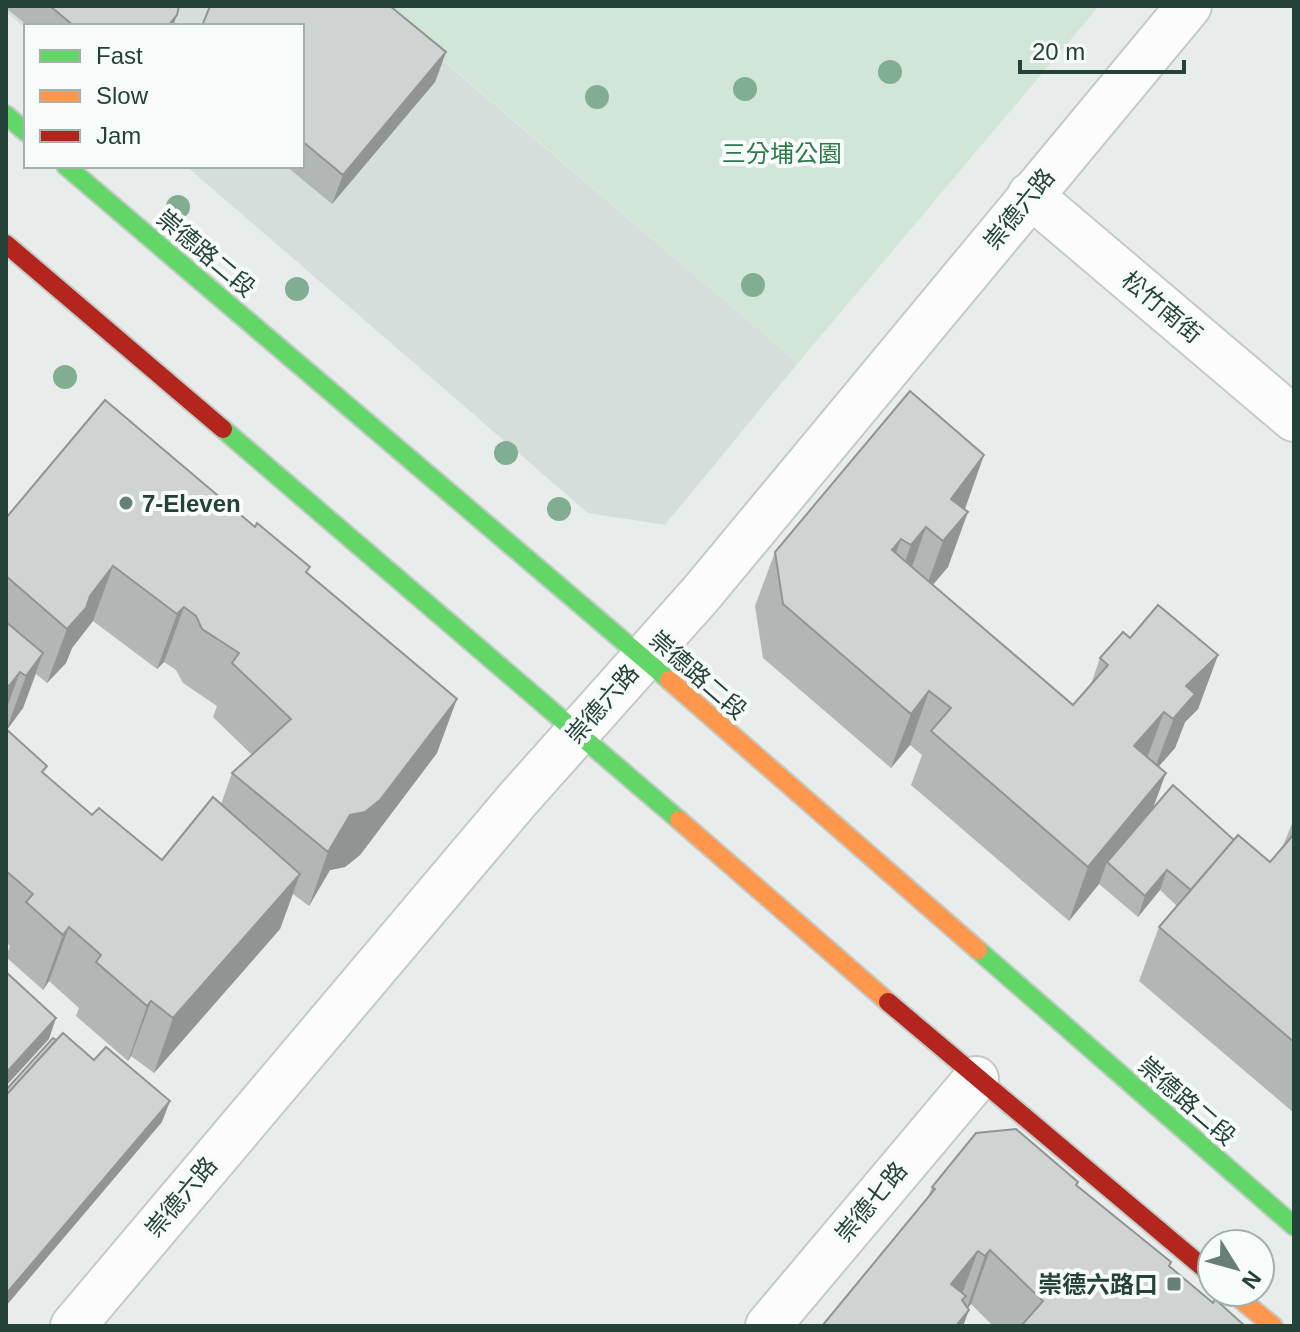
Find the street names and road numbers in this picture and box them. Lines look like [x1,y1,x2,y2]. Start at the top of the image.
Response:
street label: 崇德六路 [978,163,1060,255]
street label: 崇德路二段 [151,204,261,302]
street label: 松竹南街 [1117,266,1207,348]
street label: 崇德路二段 [644,625,752,725]
street label: 崇德六路 [560,659,644,749]
street label: 崇德路二段 [1133,1051,1241,1151]
street label: 崇德六路 [140,1152,222,1242]
street label: 崇德七路 [830,1157,912,1247]

